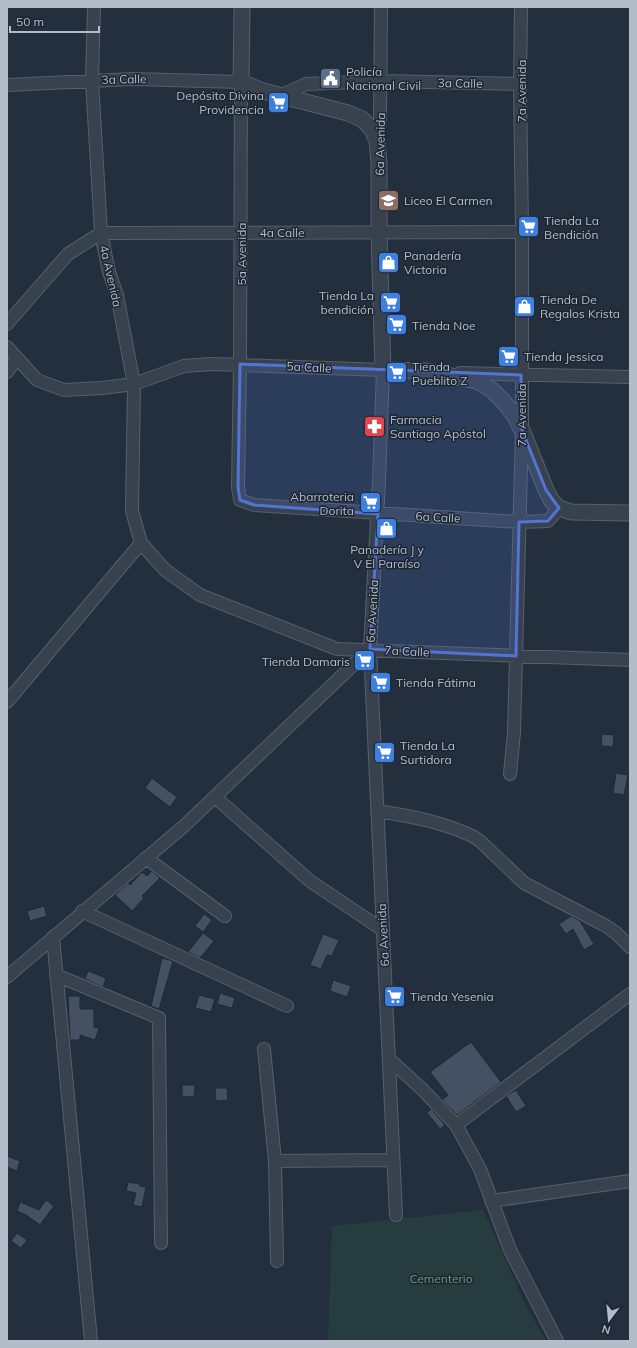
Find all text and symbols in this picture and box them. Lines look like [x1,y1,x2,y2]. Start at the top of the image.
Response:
scale bar [10,8,99,34]
text: 50 m [16,14,44,29]
street label: 7a Avenida [514,59,529,123]
place label: Policía Nacional Civil [346,64,421,93]
public building icon: Policía Nacional Civil [318,65,344,91]
street label: 3a Calle [101,71,147,87]
street label: 3a Calle [437,75,483,91]
place label: Depósito Divina Providencia [176,88,264,117]
supermarket icon: Depósito Divina Providencia [266,89,292,115]
street label: 6a Avenida [372,112,388,176]
school or university icon: Liceo El Carmen [375,187,401,213]
place label: Liceo El Carmen [404,193,492,208]
place label: Tienda La Bendición [544,213,599,242]
supermarket icon: Tienda La Bendición [515,214,541,240]
street label: 5a Avenida [234,222,249,286]
street label: 4a Calle [260,225,304,240]
street label: 4a Avenida [97,244,125,308]
place label: Panadería Victoria [404,248,461,277]
shop icon: Panadería Victoria [376,249,402,275]
place label: Tienda La bendición [319,288,374,317]
supermarket icon: Tienda La bendición [377,289,403,315]
place label: Tienda De Regalos Krista [540,292,620,321]
shop icon: Tienda De Regalos Krista [511,293,537,319]
supermarket icon: Tienda Noe [383,312,409,338]
place label: Tienda Noe [412,318,476,333]
supermarket icon: Tienda Jessica [495,343,521,369]
place label: Tienda Jessica [524,349,604,364]
street label: 5a Calle [286,358,332,376]
place label: Tienda Pueblito Z [412,359,467,388]
supermarket icon: Tienda Pueblito Z [384,360,410,386]
street label: 7a Avenida [514,383,529,447]
place label: Farmacia Santiago Apóstol [390,412,486,441]
pharmacy icon: Farmacia Santiago Apóstol [361,413,387,439]
place label: Abarroteria Dorita [290,489,354,518]
supermarket icon: Abarroteria Dorita [357,490,383,516]
street label: 6a Calle [415,508,461,526]
shop icon: Panadería J y V El Paraíso [374,515,400,541]
place label: Panadería J y V El Paraíso [350,542,424,571]
street label: 6a Avenida [363,579,381,643]
street label: 7a Calle [384,642,430,660]
supermarket icon: Tienda Damaris [352,648,378,674]
place label: Tienda Damaris [262,654,350,669]
supermarket icon: Tienda Fátima [367,669,393,695]
place label: Tienda Fátima [396,675,476,690]
place label: Tienda La Surtidora [400,738,455,767]
supermarket icon: Tienda La Surtidora [372,739,398,765]
street label: 6a Avenida [374,903,392,967]
supermarket icon: Tienda Yesenia [382,983,408,1009]
place label: Tienda Yesenia [410,989,494,1004]
park label: Cementerio [409,1271,473,1286]
north arrow [589,1300,629,1340]
text: N [600,1322,612,1337]

